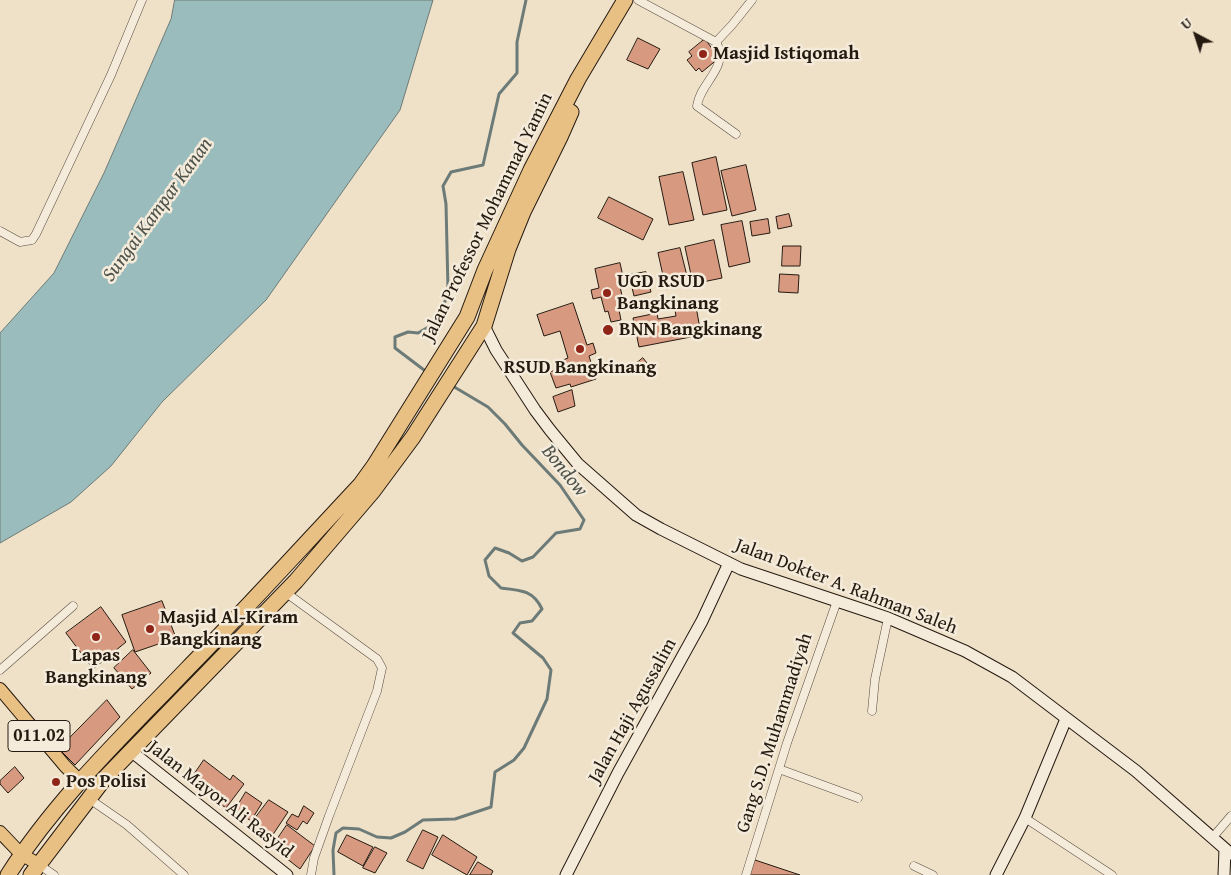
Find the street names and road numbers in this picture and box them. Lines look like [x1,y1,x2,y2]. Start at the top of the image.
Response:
street label: Jalan Professor Mohammad Yamin [418,89,558,345]
street label: Jalan Dokter A. Rahman Saleh [732,534,960,640]
street label: Gang S.D. Muhammadiyah [732,630,818,836]
street label: Jalan Haji Agussalim [584,635,682,787]
road number: 011.02 [8,720,70,751]
street label: Jalan Mayor Ali Rasyid [143,736,297,864]

